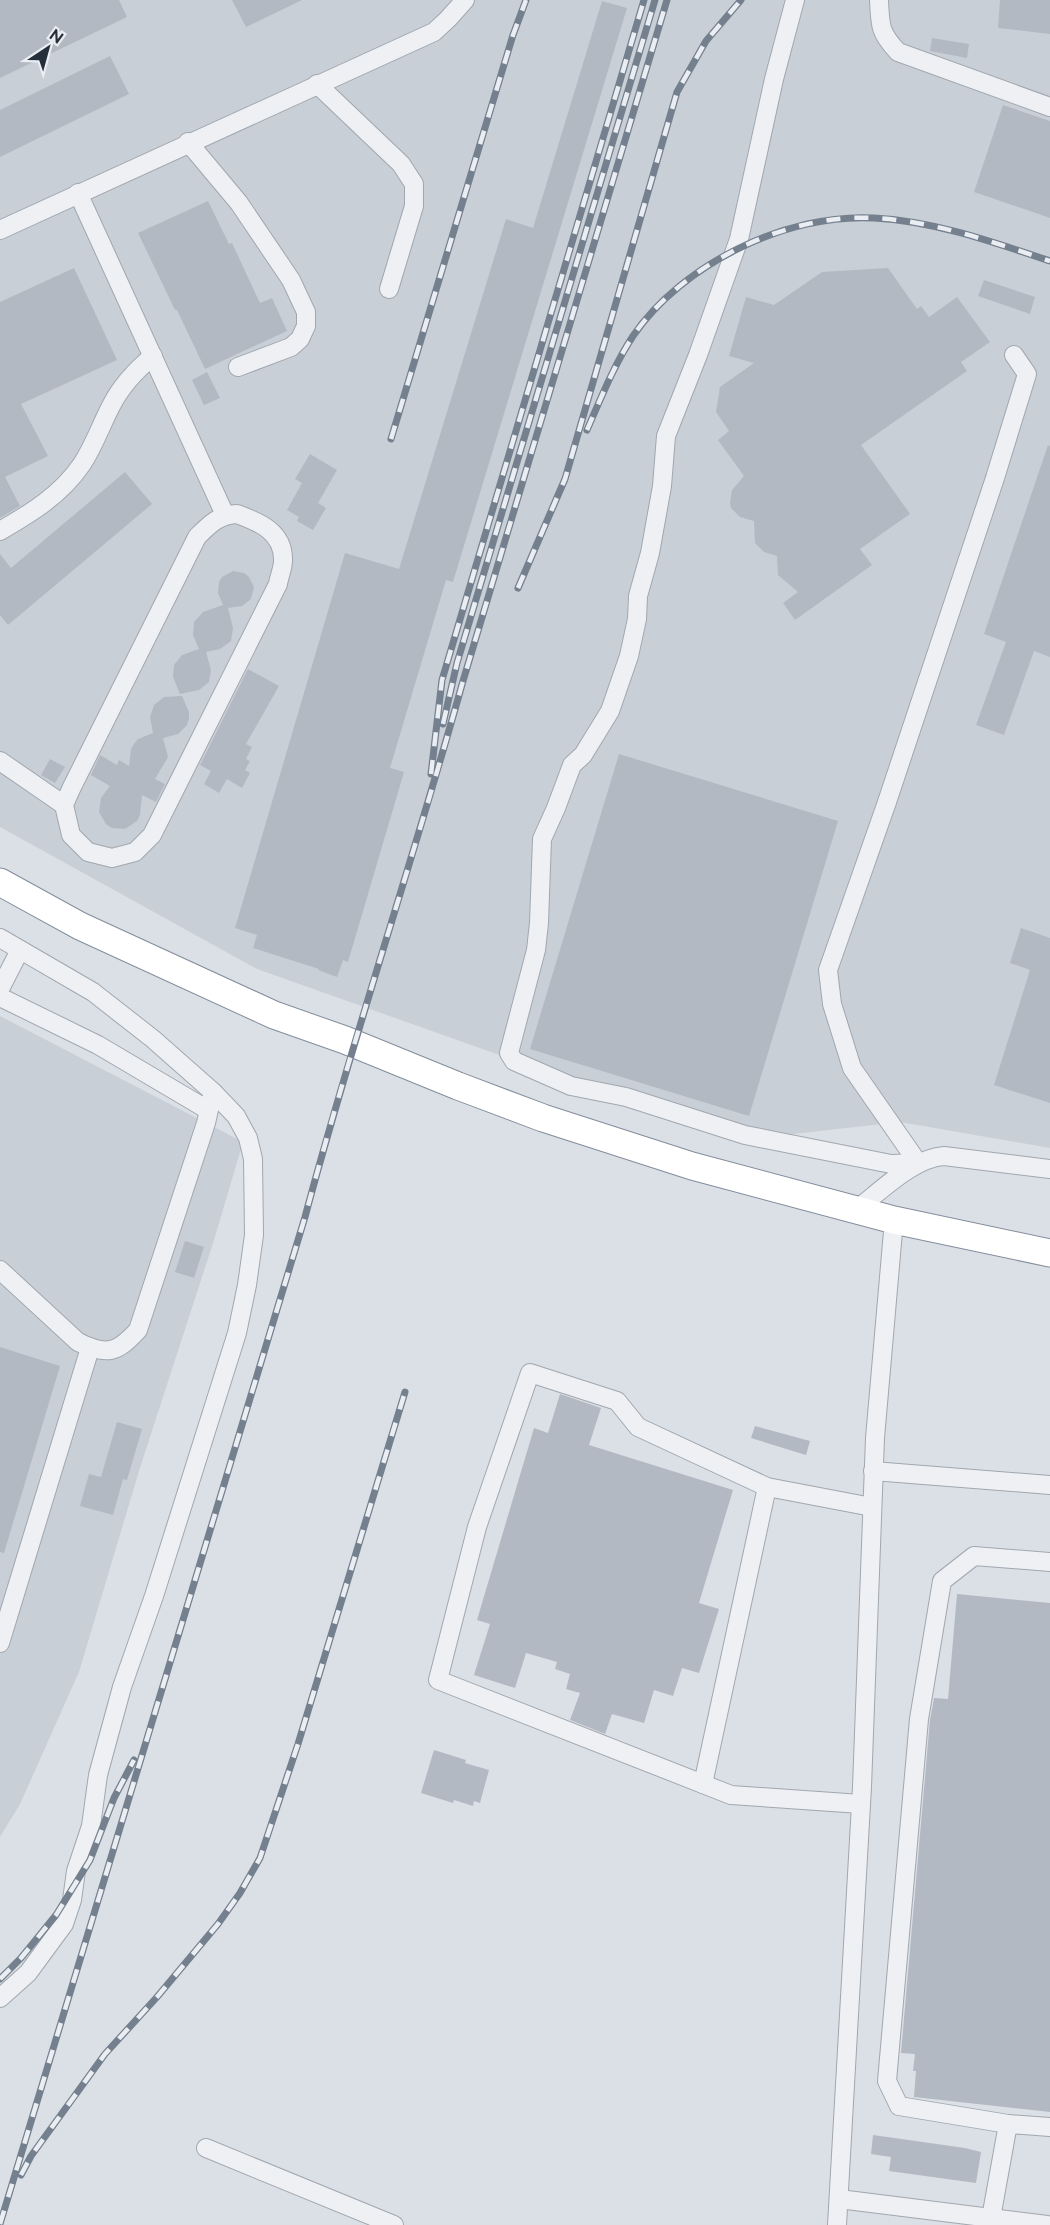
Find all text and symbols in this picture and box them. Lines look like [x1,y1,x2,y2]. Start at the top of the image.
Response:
north arrow [18,18,78,78]
text: N [46,25,67,48]

